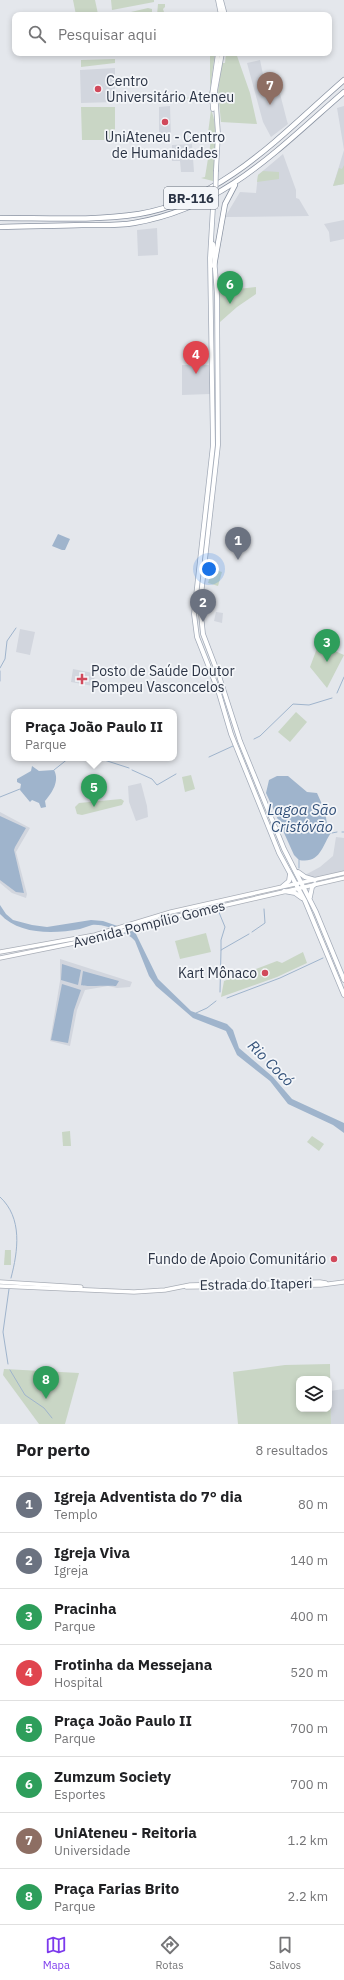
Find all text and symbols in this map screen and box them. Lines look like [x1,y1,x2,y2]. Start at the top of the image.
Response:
search box [12,12,332,56]
icon: search [26,23,48,45]
text: Pesquisar aqui [58,25,157,44]
place label: Centro Universitário Ateneu [106,72,234,106]
pin: 7 [257,72,283,105]
marker: Centro Universitário Ateneu [93,84,103,94]
marker: UniAteneu - Centro de Humanidades [160,117,170,127]
place label: UniAteneu - Centro de Humanidades [105,128,225,162]
road number: BR-116 [164,187,218,209]
pin: 6 [217,271,243,304]
pin: 4 [183,341,209,374]
pin: 1 [225,527,251,560]
your location [199,559,219,579]
pin: 2 [190,589,216,622]
pin: 3 [314,629,340,662]
place label: Posto de Saúde Doutor Pompeu Vasconcelos [91,662,235,696]
marker: Posto de Saúde Doutor Pompeu Vasconcelos [76,673,88,685]
popup [11,709,177,761]
text: Praça João Paulo II [25,717,163,736]
text: Parque [25,736,67,753]
pin: 5 [81,774,107,807]
water label: Lagoa São Cristóvão [267,800,337,836]
street label: Avenida Pompílio Gomes [71,896,227,952]
place label: Kart Mônaco [178,964,257,982]
marker: Kart Mônaco [260,968,270,978]
water label: Rio Cocó [244,1036,298,1090]
place label: Fundo de Apoio Comunitário [148,1250,326,1268]
marker: Fundo de Apoio Comunitário [329,1254,339,1264]
street label: Estrada do Itaperi [199,1274,313,1294]
pin: 8 [33,1366,59,1399]
map controls [296,1376,332,1412]
button: layers [296,1376,332,1412]
text: Por perto [16,1439,90,1461]
text: 8 resultados [255,1442,328,1459]
text: Igreja Adventista do 7° dia [54,1487,242,1506]
text: 1 [25,1496,33,1513]
text: 80 m [298,1496,328,1513]
text: Templo [54,1506,97,1523]
text: Igreja Viva [54,1543,130,1562]
text: 2 [25,1552,33,1569]
text: 140 m [290,1552,328,1569]
text: Igreja [54,1562,88,1579]
text: Pracinha [54,1599,117,1618]
text: 3 [25,1608,33,1625]
text: 400 m [290,1608,328,1625]
text: Parque [54,1618,95,1635]
text: Frotinha da Messejana [54,1655,212,1674]
text: 4 [25,1664,33,1681]
text: 520 m [290,1664,328,1681]
text: Hospital [54,1674,103,1691]
text: Praça João Paulo II [54,1711,192,1730]
text: 5 [25,1720,33,1737]
text: 700 m [290,1720,328,1737]
text: Parque [54,1730,95,1747]
text: Zumzum Society [54,1767,171,1786]
text: 6 [25,1776,33,1793]
text: 700 m [290,1776,328,1793]
text: Esportes [54,1786,106,1803]
text: UniAteneu - Reitoria [54,1823,197,1842]
text: 7 [25,1832,33,1849]
text: 1.2 km [288,1832,328,1849]
text: Universidade [54,1842,130,1859]
text: Praça Farias Brito [54,1879,179,1898]
text: 8 [25,1888,33,1905]
text: 2.2 km [288,1888,328,1905]
text: Parque [54,1898,95,1915]
tab: Mapa [43,1934,70,1972]
tab: Rotas [155,1934,184,1972]
tab: Salvos [269,1934,301,1972]

